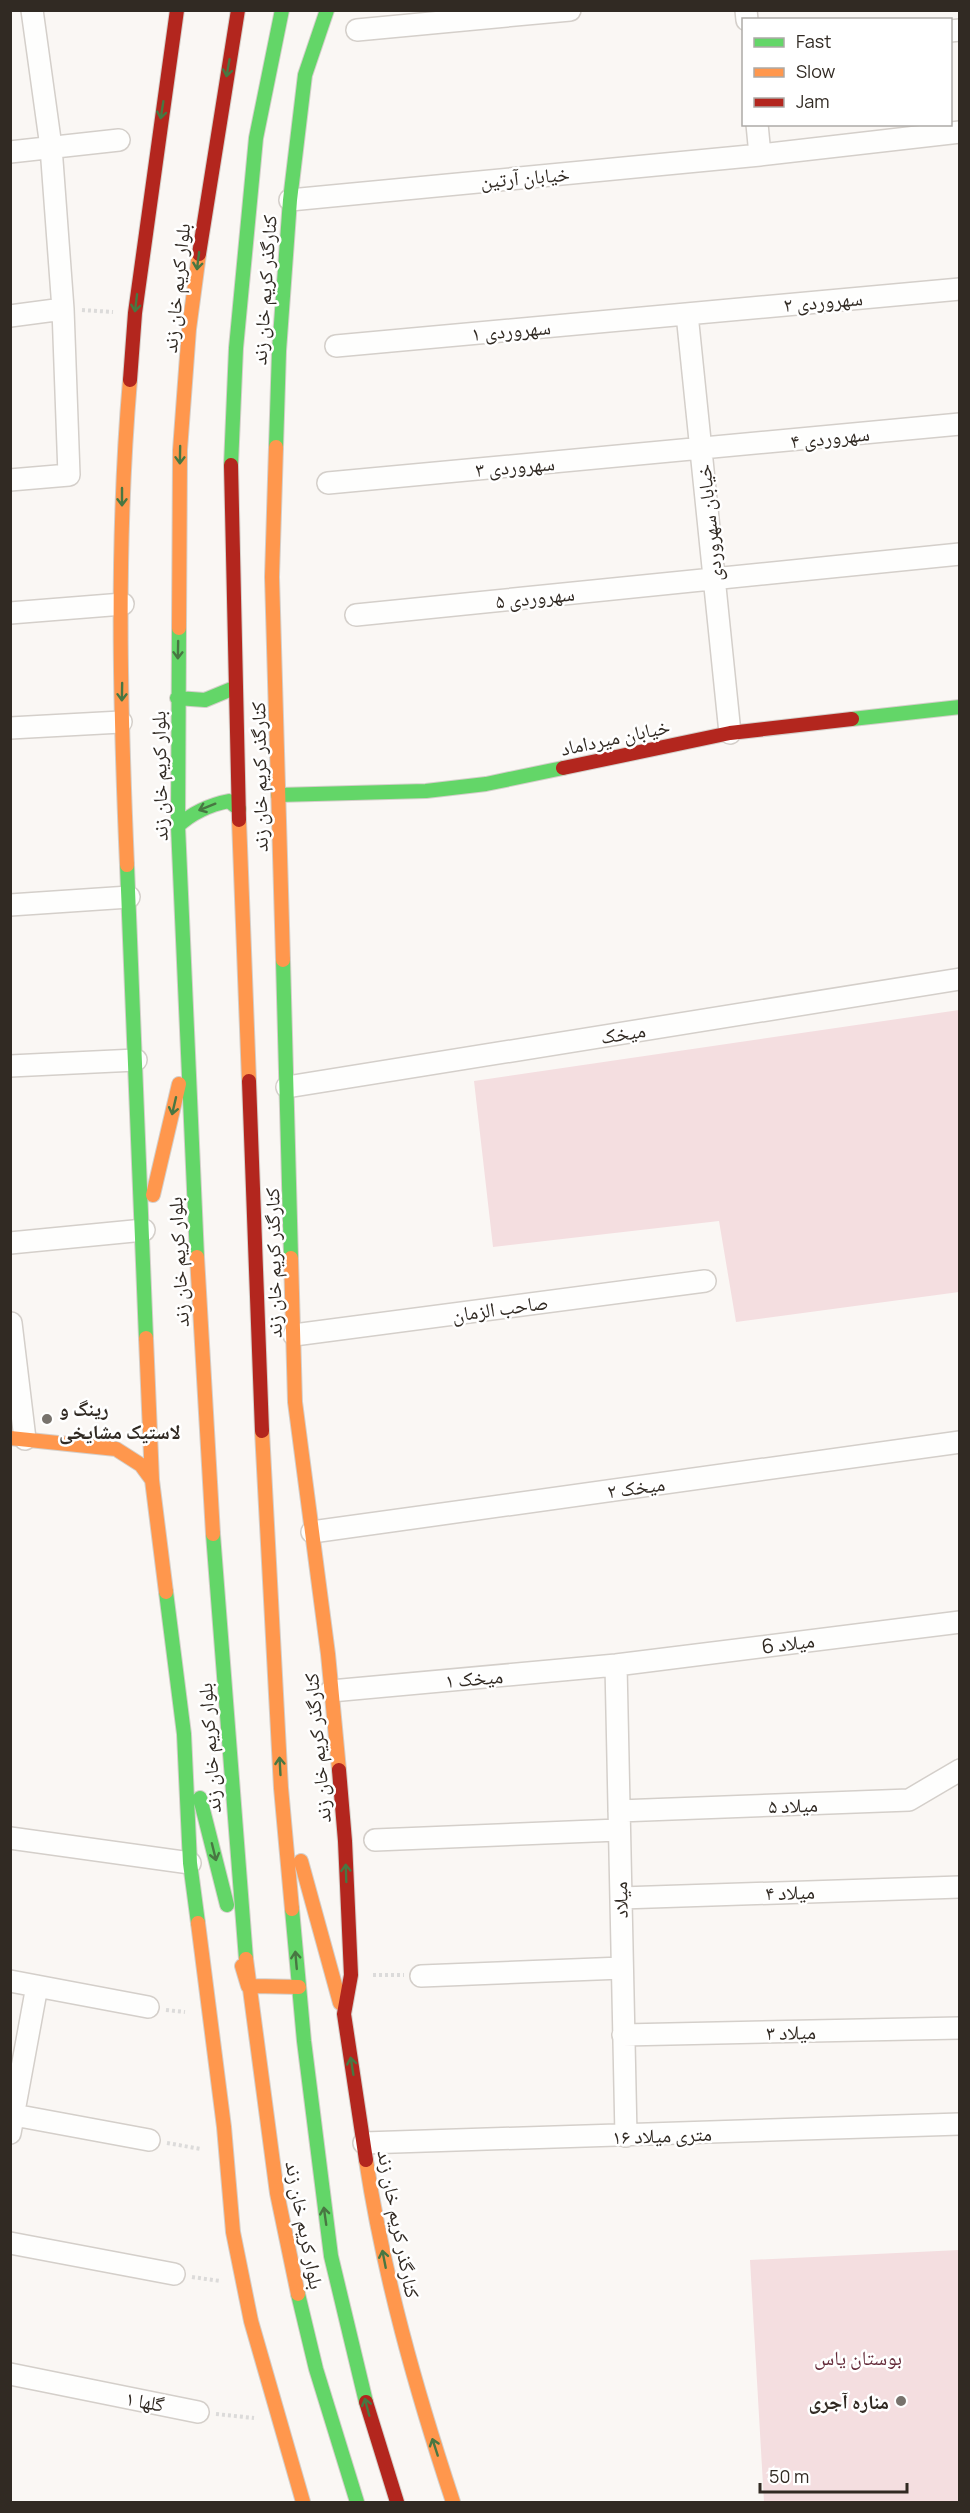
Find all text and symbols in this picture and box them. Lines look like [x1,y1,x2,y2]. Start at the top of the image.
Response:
legend [742,18,952,126]
text: Fast [796,29,831,53]
one-way arrow [222,58,233,78]
text: Slow [796,59,836,83]
text: Jam [796,89,830,113]
one-way arrow [156,99,167,119]
street label: خیابان آرتین [479,160,571,194]
street label: کنارگذر کریم خان زند [245,214,284,366]
street label: بلوار کریم خان زند [156,222,197,354]
one-way arrow [192,250,203,270]
street label: سهروردی ۲ [782,284,864,318]
one-way arrow [131,293,142,313]
street label: سهروردی ۱ [470,313,552,347]
street label: سهروردی ۴ [789,419,871,455]
one-way arrow [174,444,186,464]
street label: سهروردی ۳ [474,449,556,483]
street label: خیابان سهروردی [689,463,729,583]
one-way arrow [116,487,128,507]
street label: سهروردی ۵ [494,579,576,615]
one-way arrow [173,639,184,659]
one-way arrow [116,682,128,702]
street label: کنارگذر کریم خان زند [244,702,275,852]
street label: بلوار کریم خان زند [144,711,175,841]
street label: خیابان میرداماد [558,712,672,762]
one-way arrow [198,802,217,813]
street label: میخک [599,1016,647,1050]
one-way arrow [167,1096,179,1115]
street label: کنارگذر کریم خان زند [258,1188,289,1338]
street label: بلوار کریم خان زند [161,1196,196,1328]
street label: صاحب الزمان [450,1288,550,1328]
place label: رینگ و لاستیک مشایخی [59,1395,181,1445]
marker: رینگ و لاستیک مشایخی [40,1412,54,1426]
street label: میخک ۲ [605,1470,667,1504]
street label: میلاد 6 [760,1626,816,1660]
street label: میخک ۱ [444,1662,504,1694]
street label: کنارگذر کریم خان زند [297,1672,338,1824]
street label: بلوار کریم خان زند [191,1682,228,1814]
one-way arrow [275,1756,286,1776]
street label: میلاد ۵ [768,1791,818,1819]
one-way arrow [208,1842,220,1861]
one-way arrow [341,1863,352,1883]
street label: میلاد ۴ [765,1878,815,1906]
street label: میلاد [606,1881,634,1919]
one-way arrow [290,1951,301,1971]
street label: میلاد ۳ [766,2018,816,2046]
one-way arrow [346,2057,357,2077]
street label: ۱۶ متری میلاد [612,2120,712,2150]
street label: کنارگذر کریم خان زند [370,2148,427,2301]
street label: بلوار کریم خان زند [278,2158,331,2292]
one-way arrow [320,2207,331,2227]
one-way arrow [378,2249,389,2269]
park label: بوستان یاس [814,2344,902,2371]
street label: گلها ۱ [123,2384,167,2418]
place label: مناره آجری [809,2388,889,2415]
marker: مناره آجری [894,2394,908,2408]
one-way arrow [360,2398,372,2417]
one-way arrow [428,2438,439,2457]
scale bar [760,2456,907,2494]
text: 50 m [769,2464,809,2488]

